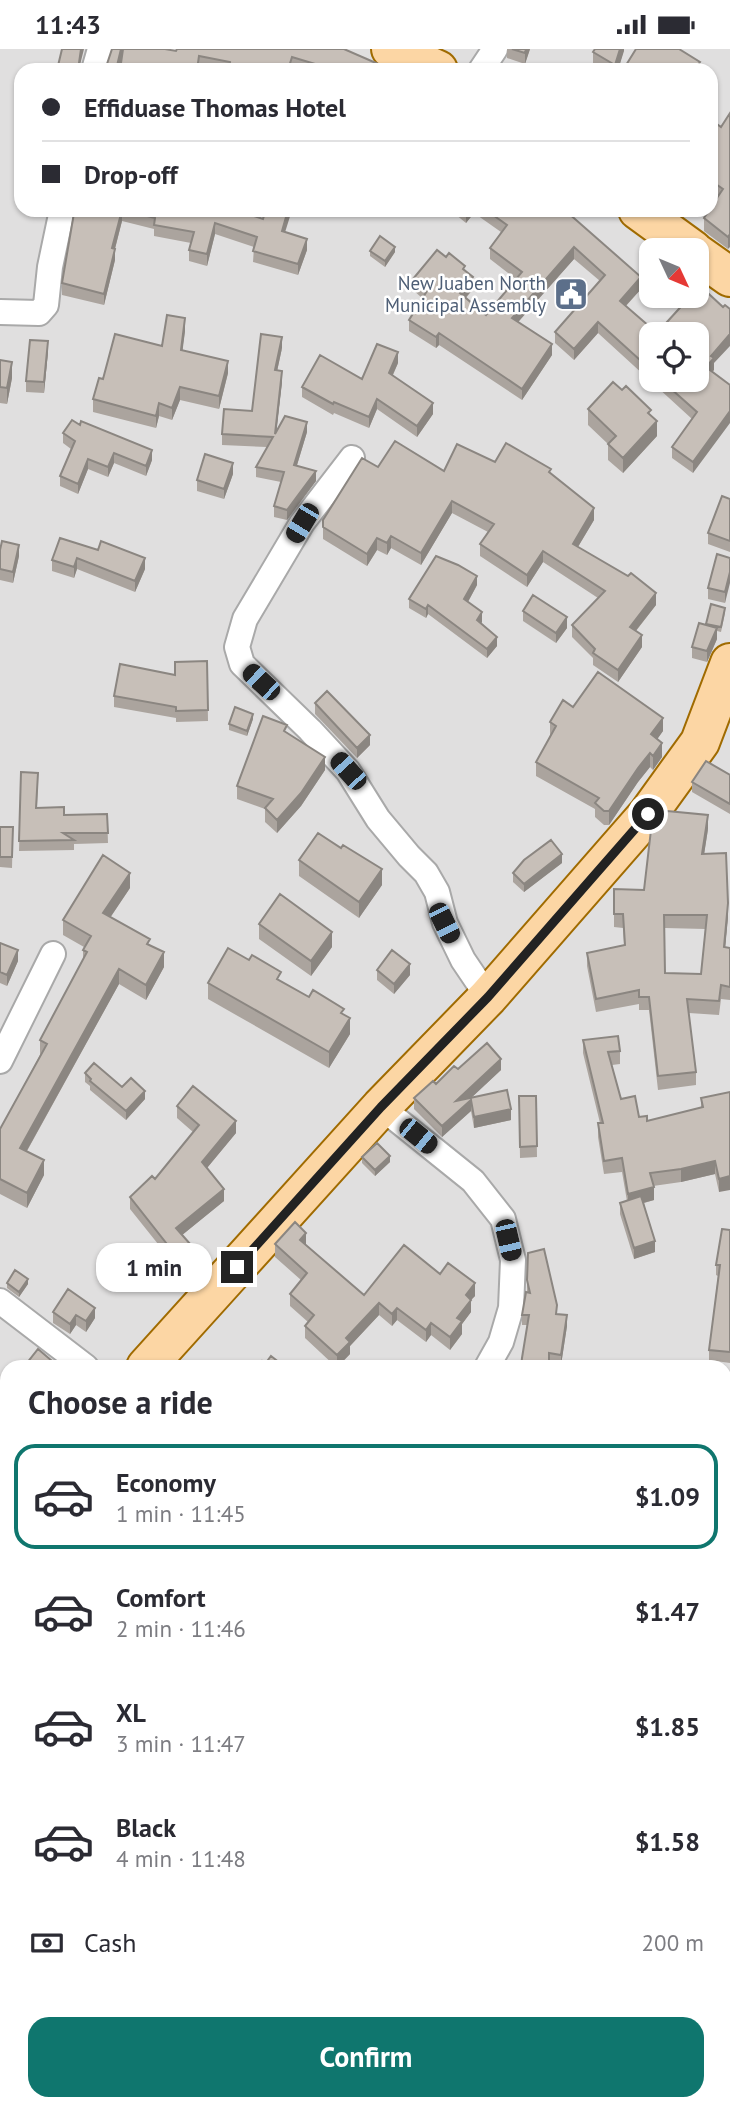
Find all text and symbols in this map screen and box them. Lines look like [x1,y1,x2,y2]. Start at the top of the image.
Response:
text: 11:43 [35,8,101,41]
text: Effiduase Thomas Hotel [84,91,346,124]
text: Drop-off [84,158,178,191]
north arrow [639,238,709,308]
map controls [639,238,709,392]
place label: New Juaben North Municipal Assembly [385,271,546,317]
public building icon: New Juaben North Municipal Assembly [552,275,590,313]
button: locate [639,322,709,392]
car [283,500,322,546]
car [239,660,284,704]
car [327,748,370,794]
route start [632,798,664,830]
car [426,900,463,946]
car [396,1115,441,1157]
car [494,1217,523,1263]
callout: 1 min [97,1243,212,1291]
route end [221,1251,253,1283]
text: 1 min [126,1253,182,1282]
text: Choose a ride [28,1381,213,1423]
icon: car [32,1465,95,1528]
text: Economy [116,1466,216,1499]
text: $1.09 [635,1480,700,1513]
text: 1 min · 11:45 [116,1499,246,1528]
icon: car [32,1580,95,1643]
text: Comfort [116,1581,206,1614]
text: $1.47 [635,1595,700,1628]
text: 2 min · 11:46 [116,1614,246,1643]
icon: car [32,1695,95,1758]
text: XL [116,1696,146,1729]
text: $1.85 [635,1710,700,1743]
text: 3 min · 11:47 [116,1729,246,1758]
icon: car [32,1810,95,1873]
text: Black [116,1811,176,1844]
text: $1.58 [635,1825,700,1858]
text: 4 min · 11:48 [116,1844,246,1873]
icon: cash [28,1924,66,1962]
text: Cash [84,1926,136,1959]
text: 200 m [642,1928,704,1957]
button: Confirm [28,2017,704,2097]

